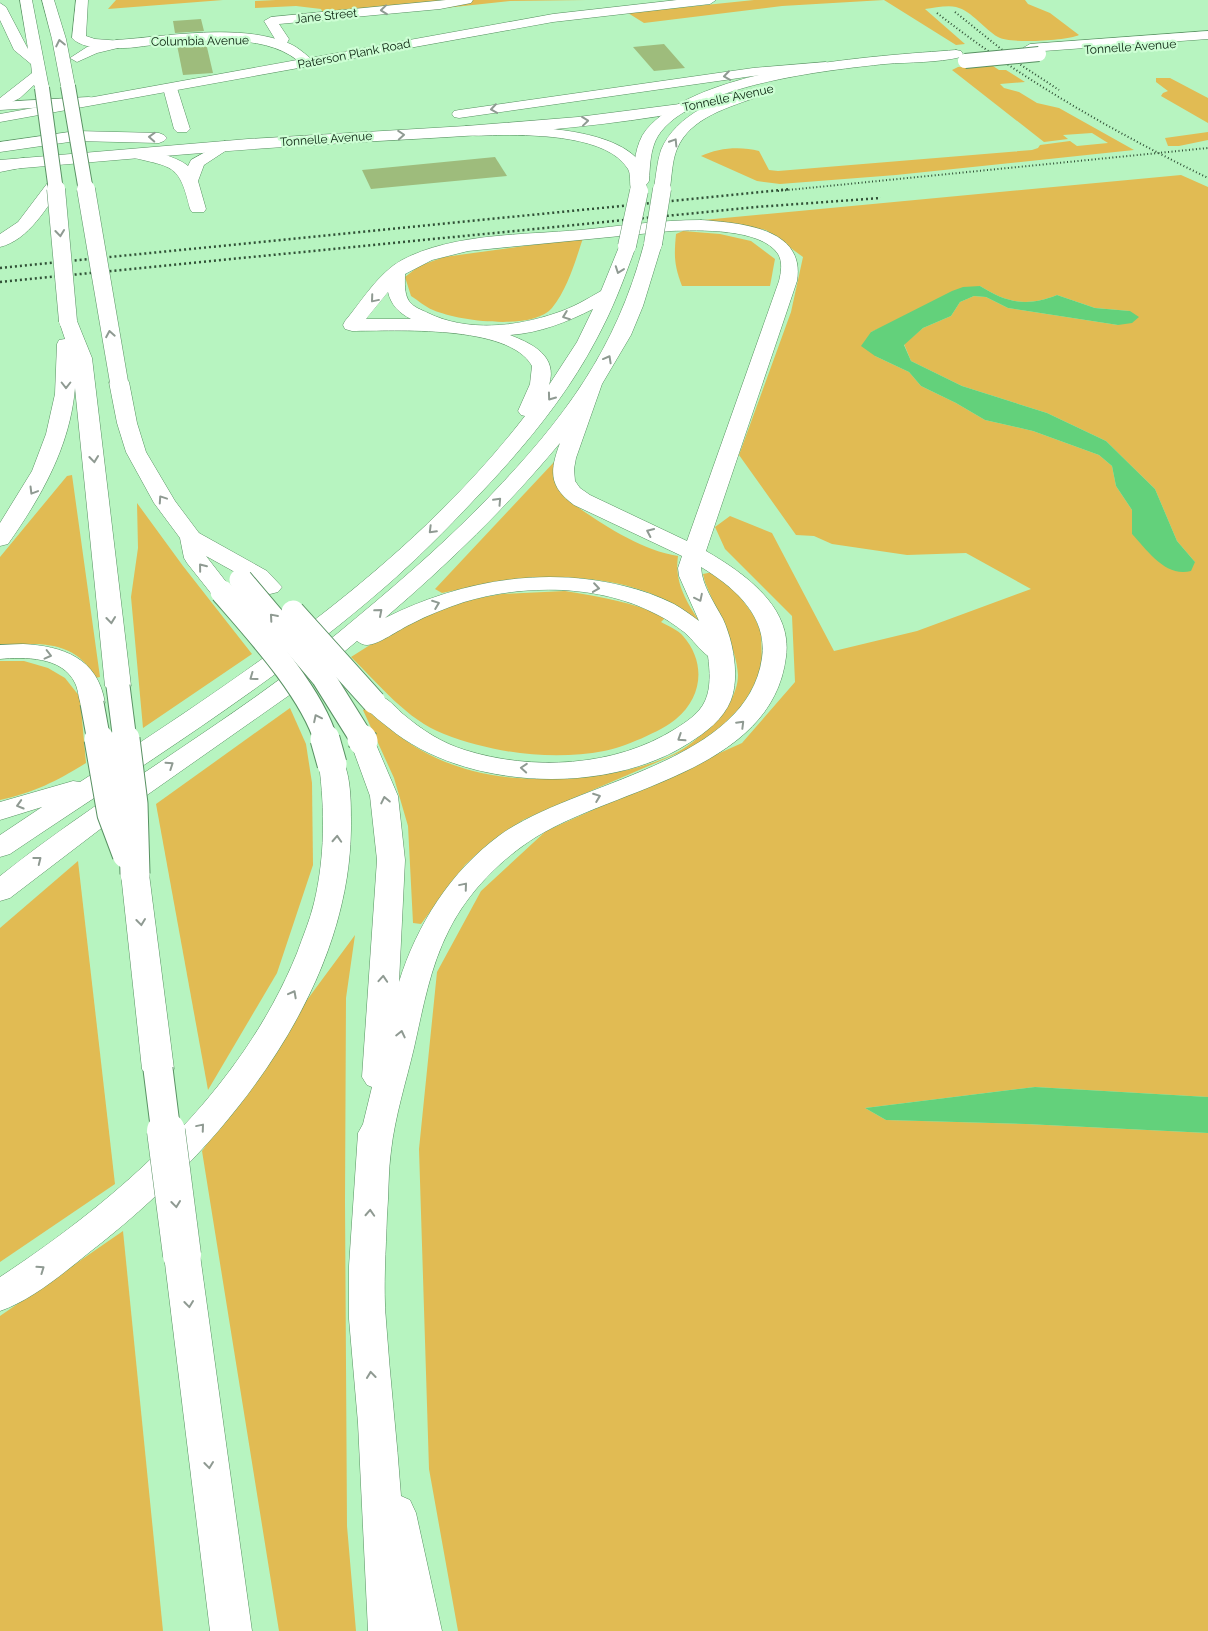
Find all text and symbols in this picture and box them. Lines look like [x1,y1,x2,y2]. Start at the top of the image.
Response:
one-way arrow [380,4,388,15]
street label: Jane Street [294,6,358,26]
street label: Columbia Avenue [151,33,249,49]
street label: Paterson Plank Road [296,36,412,72]
street label: Tonnelle Avenue [1083,37,1177,57]
one-way arrow [55,38,65,47]
one-way arrow [723,70,732,80]
street label: Tonnelle Avenue [681,82,775,114]
one-way arrow [490,103,498,114]
one-way arrow [581,116,589,127]
street label: Tonnelle Avenue [279,129,373,149]
one-way arrow [397,129,405,140]
one-way arrow [148,132,156,143]
one-way arrow [668,138,677,147]
one-way arrow [54,229,65,237]
one-way arrow [615,265,625,274]
one-way arrow [371,293,380,302]
one-way arrow [563,311,571,321]
one-way arrow [106,330,116,339]
one-way arrow [602,356,612,365]
one-way arrow [60,381,71,389]
one-way arrow [548,391,557,401]
one-way arrow [88,455,99,463]
one-way arrow [29,485,39,494]
one-way arrow [159,495,169,504]
one-way arrow [492,497,501,506]
one-way arrow [429,524,438,533]
one-way arrow [646,528,655,539]
one-way arrow [200,564,208,573]
one-way arrow [592,582,601,592]
one-way arrow [693,593,703,602]
one-way arrow [432,600,440,610]
one-way arrow [374,608,383,617]
one-way arrow [271,614,279,623]
one-way arrow [105,617,116,625]
one-way arrow [44,649,53,660]
one-way arrow [249,671,258,680]
one-way arrow [312,714,323,723]
one-way arrow [735,720,744,729]
one-way arrow [677,732,686,741]
one-way arrow [164,762,173,771]
one-way arrow [520,763,528,774]
one-way arrow [592,793,601,804]
one-way arrow [380,795,391,804]
one-way arrow [17,799,25,809]
one-way arrow [332,835,343,843]
one-way arrow [32,858,41,866]
one-way arrow [458,883,467,892]
one-way arrow [135,918,145,927]
one-way arrow [377,974,388,982]
one-way arrow [287,990,297,999]
one-way arrow [395,1030,406,1039]
one-way arrow [196,1124,205,1133]
one-way arrow [170,1201,181,1209]
one-way arrow [365,1208,376,1216]
one-way arrow [35,1266,44,1275]
one-way arrow [183,1300,194,1308]
one-way arrow [366,1371,377,1379]
one-way arrow [203,1461,214,1469]

